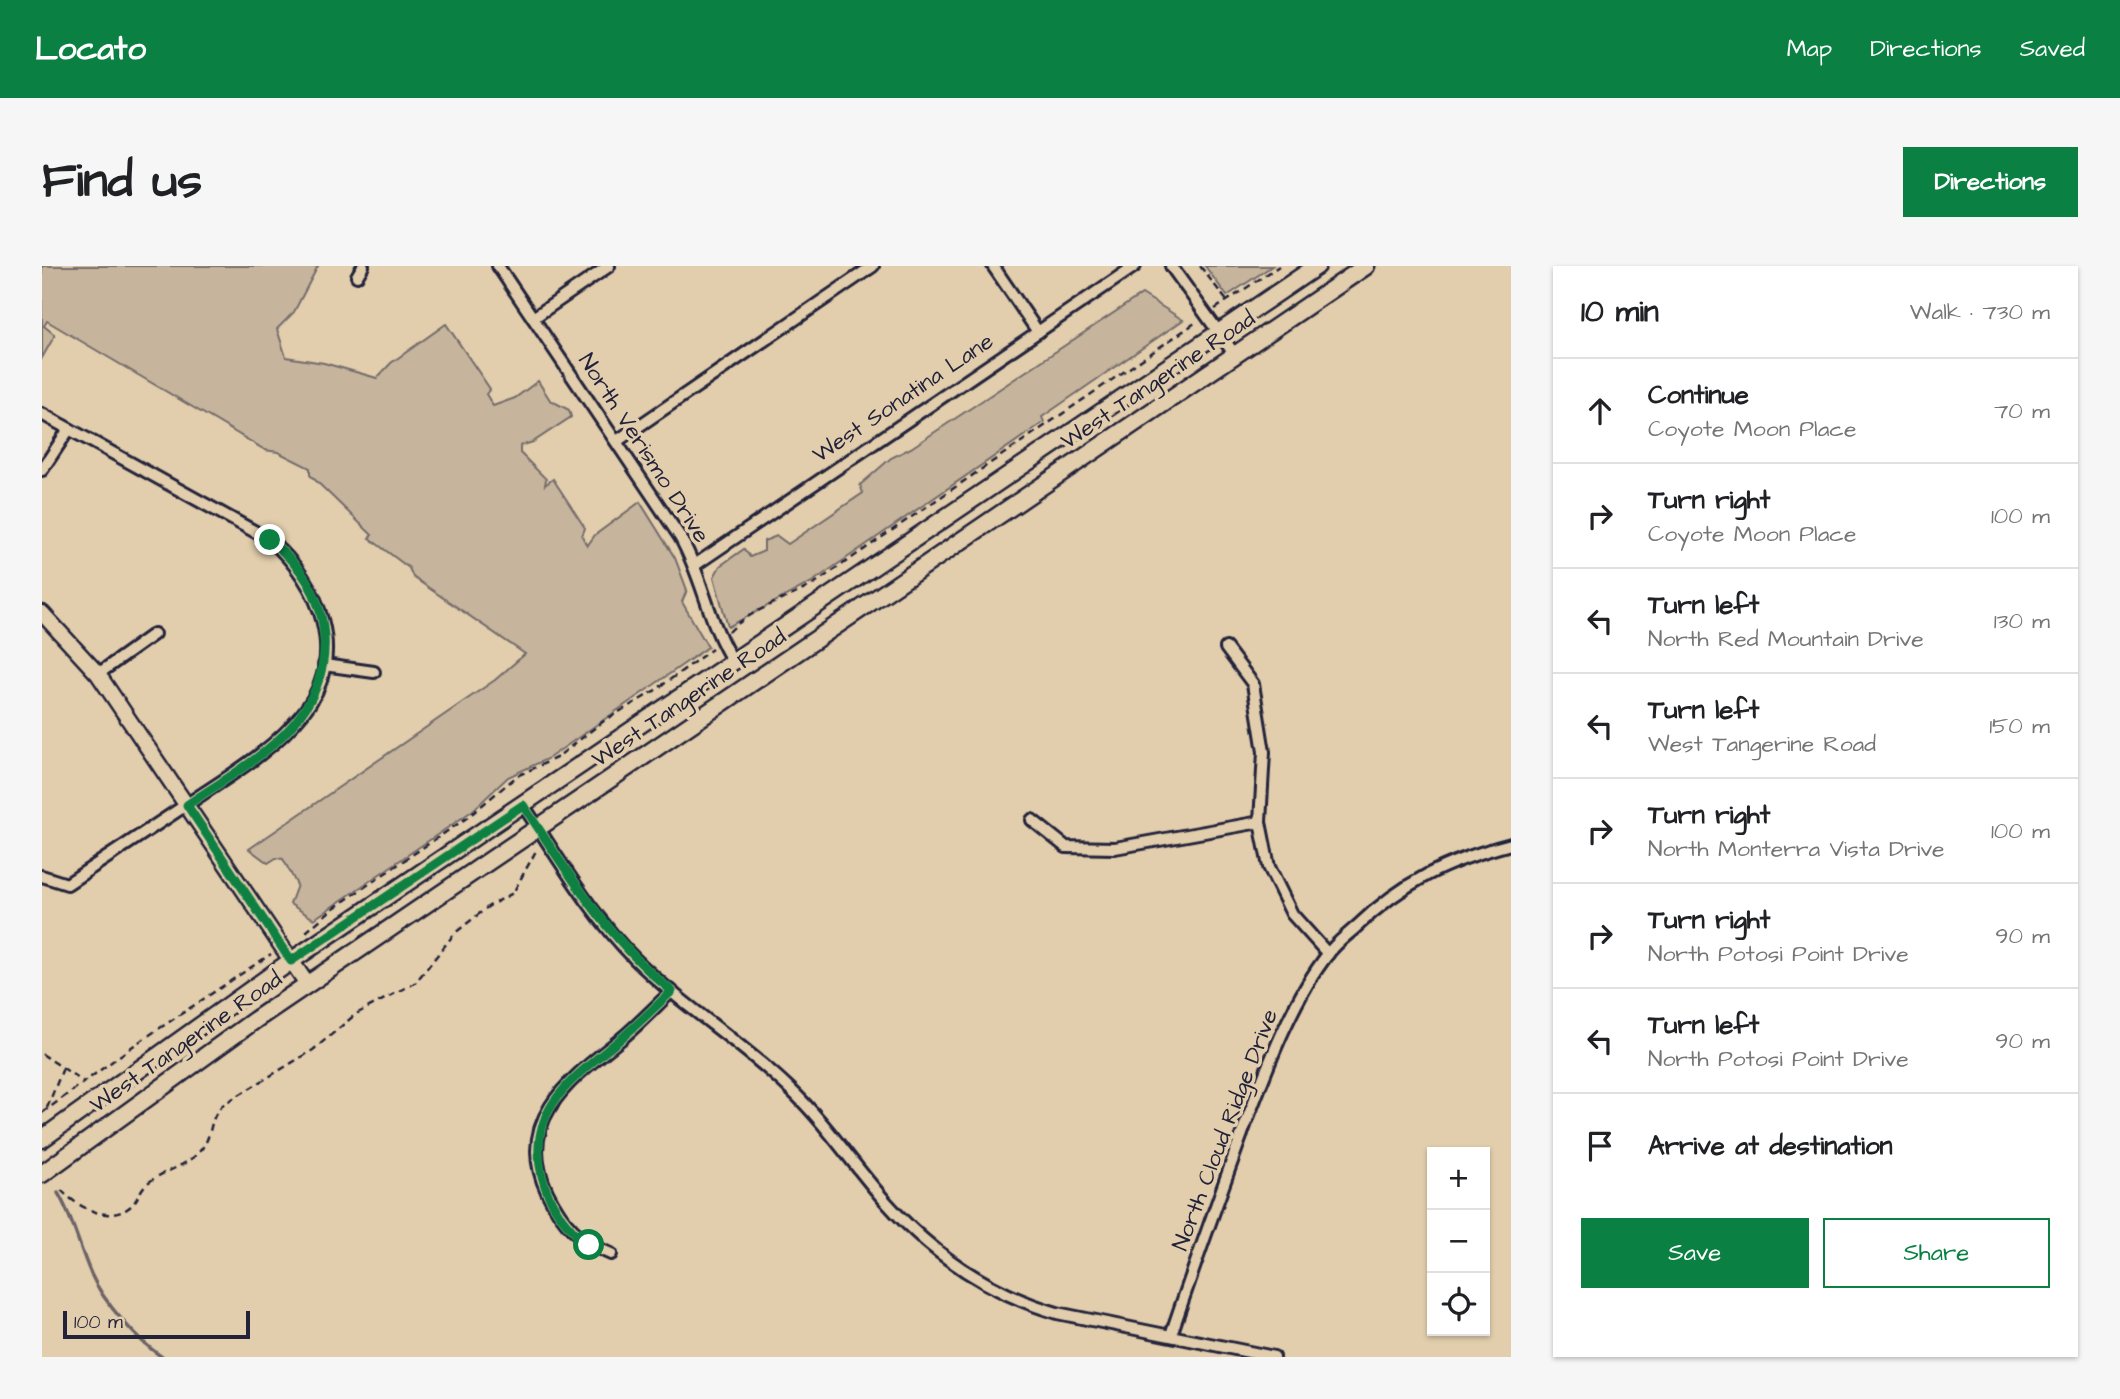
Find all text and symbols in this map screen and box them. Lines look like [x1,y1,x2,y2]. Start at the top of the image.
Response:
text: Locato [35,26,146,72]
text: Map [1787,32,1832,66]
text: Directions [1870,32,1982,66]
text: Saved [2020,32,2085,66]
button: Directions [1903,147,2078,217]
text: Find us [42,148,202,216]
text: 10 min [1581,291,1659,333]
text: Walk · 730 m [1910,296,2050,328]
street label: West Tangerine Road [1054,303,1262,458]
street label: West Sonatina Lane [806,326,1000,470]
street label: North Verismo Drive [571,347,717,549]
text: Continue [1648,377,1749,413]
icon: ahead [1581,392,1619,430]
text: 70 m [1994,395,2050,427]
text: Coyote Moon Place [1648,413,1856,445]
text: Turn right [1648,482,1770,518]
icon: right [1581,497,1619,535]
text: 100 m [1991,500,2050,532]
text: Coyote Moon Place [1648,518,1856,550]
route end [254,524,285,555]
text: Turn left [1648,587,1759,623]
icon: left [1581,602,1619,640]
text: 130 m [1994,605,2050,637]
street label: West Tangerine Road [585,621,793,776]
text: North Red Mountain Drive [1648,623,1924,655]
text: Turn left [1648,692,1759,728]
icon: left [1581,707,1619,745]
text: 150 m [1989,710,2050,742]
text: West Tangerine Road [1648,728,1876,760]
text: Turn right [1648,797,1770,833]
icon: right [1581,812,1619,850]
text: 100 m [1991,815,2050,847]
text: North Monterra Vista Drive [1648,833,1945,865]
text: Turn right [1648,902,1770,938]
icon: right [1581,917,1619,955]
text: 90 m [1995,920,2050,952]
text: North Potosi Point Drive [1648,938,1909,970]
street label: West Tangerine Road [83,963,289,1121]
street label: North Cloud Ridge Drive [1164,1005,1287,1256]
text: Turn left [1648,1007,1759,1043]
icon: left [1581,1022,1619,1060]
text: 90 m [1995,1025,2050,1057]
text: North Potosi Point Drive [1648,1043,1909,1075]
icon: arrive [1581,1127,1619,1165]
text: Arrive at destination [1648,1128,1893,1164]
map controls [1427,1147,1490,1336]
button: + [1427,1147,1490,1210]
button: − [1427,1210,1490,1273]
button: Save [1581,1218,1809,1288]
button: Share [1823,1218,2050,1288]
route start [573,1229,604,1260]
button: locate [1427,1273,1490,1336]
scale bar [63,1308,250,1340]
text: 100 m [74,1309,123,1336]

